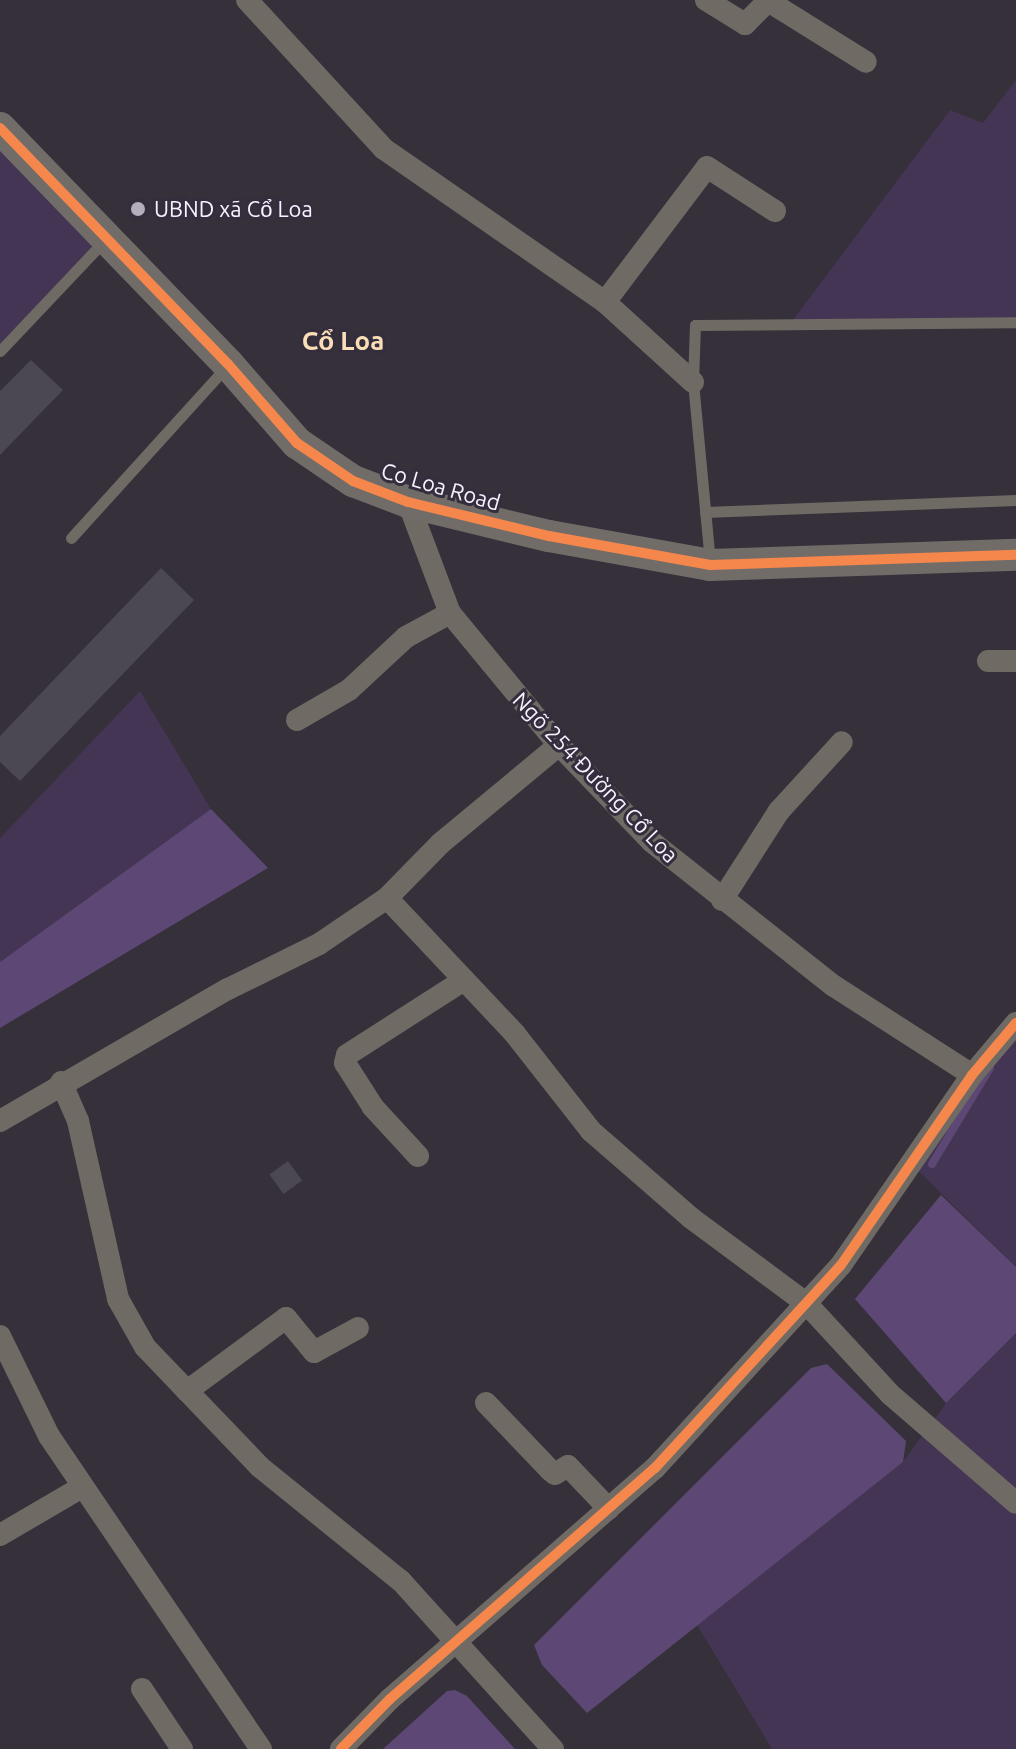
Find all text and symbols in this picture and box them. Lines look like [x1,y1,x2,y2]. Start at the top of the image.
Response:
place label: UBND xã Cổ Loa [154,196,313,222]
marker: UBND xã Cổ Loa [129,200,147,218]
district label: Cổ Loa [302,325,384,357]
street label: Co Loa Road [378,456,504,516]
street label: Ngõ 254 Đường Cổ Loa [508,686,684,868]

